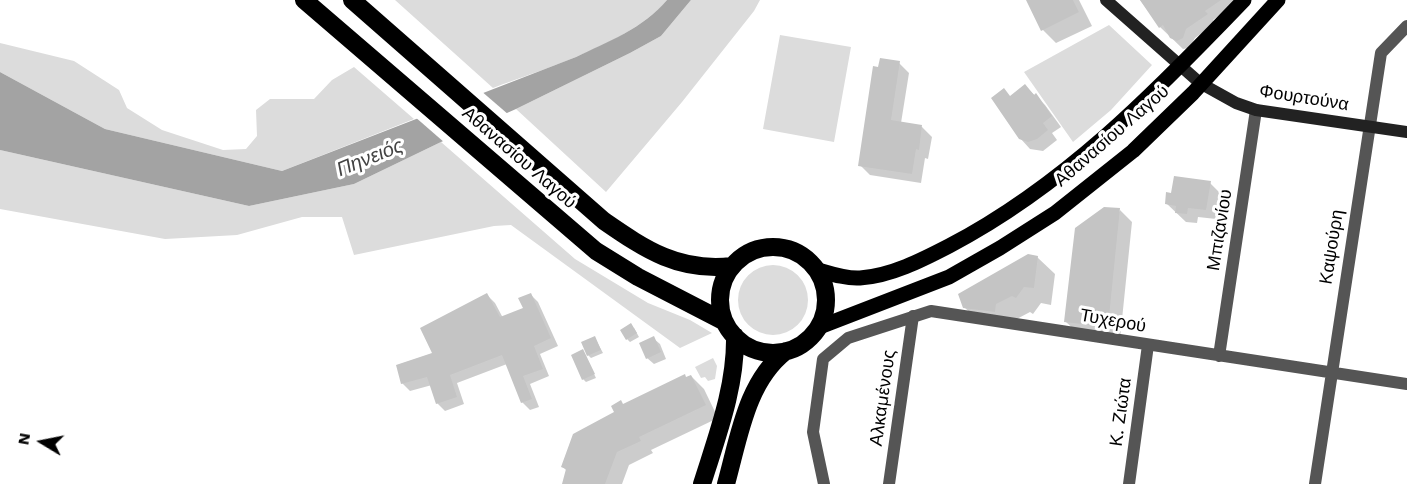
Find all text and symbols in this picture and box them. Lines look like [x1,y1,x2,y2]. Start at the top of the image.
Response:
street label: Φουρτούνα [1258,80,1350,116]
street label: Αθανασίου Λαγού [1050,81,1174,191]
street label: Αθανασίου Λαγού [457,103,581,213]
water label: Πηνειός [333,134,407,182]
street label: Μπιζανίου [1203,188,1237,272]
street label: Καψούρη [1315,208,1349,286]
street label: Τυχερού [1078,305,1148,337]
street label: Αλκαμένους [866,348,900,448]
street label: Κ. Ζιώτα [1106,376,1136,448]
north arrow [12,412,72,472]
text: N [13,431,34,446]

